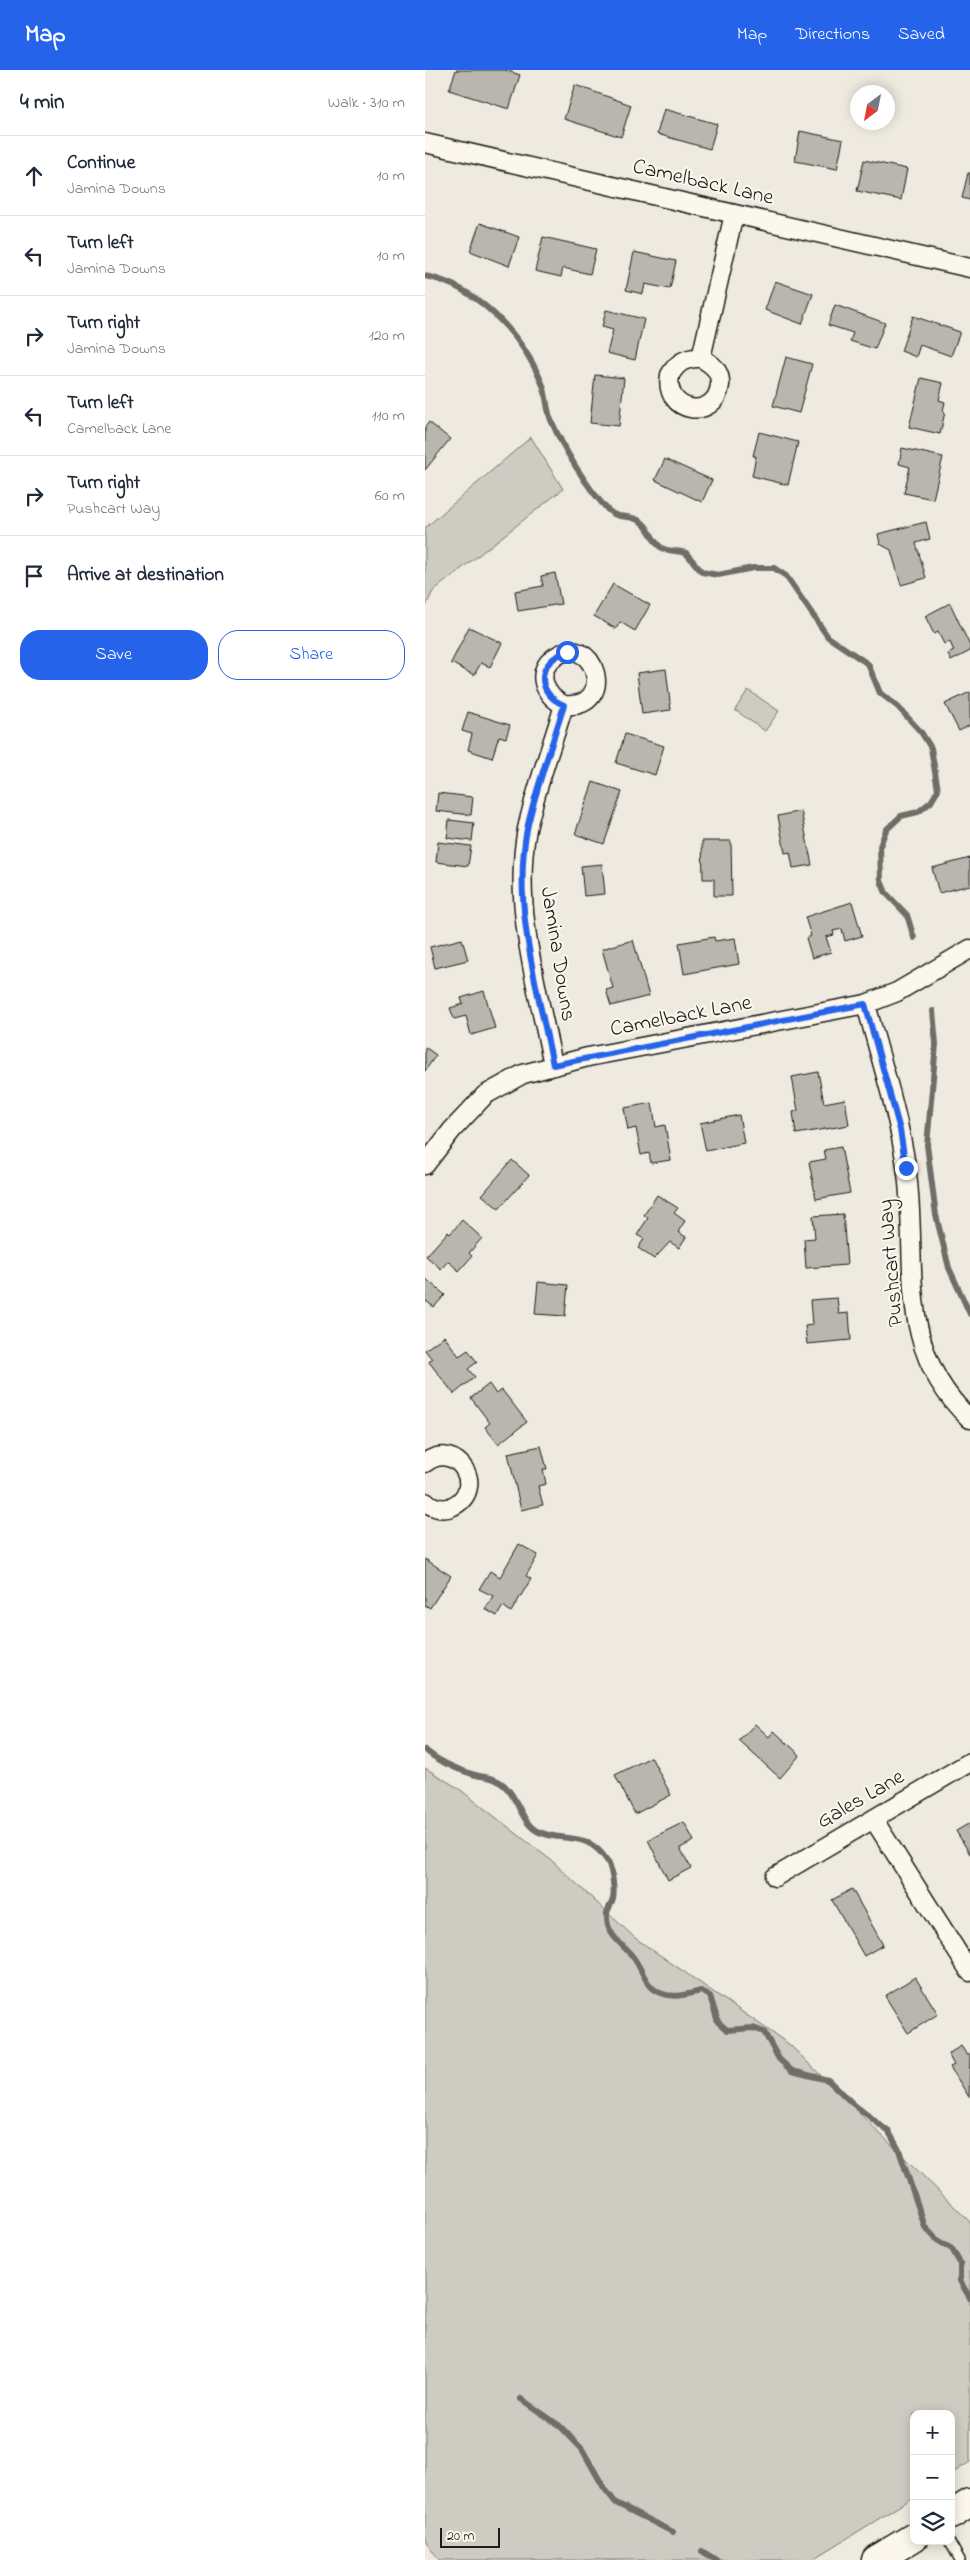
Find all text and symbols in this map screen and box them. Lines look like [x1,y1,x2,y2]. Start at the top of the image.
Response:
text: Map [25,18,66,53]
text: Map [737,22,767,48]
text: Directions [795,22,870,48]
text: Saved [898,22,945,48]
north arrow [850,85,895,130]
text: 4 min [20,88,64,118]
text: Walk · 310 m [328,91,405,115]
text: Continue [67,150,135,177]
street label: Camelback Lane [629,151,777,215]
icon: ahead [20,162,48,190]
text: 10 m [377,164,405,188]
text: Jamina Downs [67,177,166,201]
text: Turn left [67,230,134,257]
icon: left [20,242,48,270]
text: 10 m [377,244,405,268]
text: Jamina Downs [67,257,166,281]
text: Turn right [67,310,140,337]
icon: right [20,322,48,350]
text: 120 m [369,324,405,348]
text: Jamina Downs [67,337,166,361]
text: Turn left [67,390,134,417]
icon: left [20,402,48,430]
text: 110 m [371,404,405,428]
text: Camelback Lane [67,417,172,441]
text: Turn right [67,470,140,497]
icon: right [20,482,48,510]
text: 60 m [375,484,405,508]
text: Pushcart Way [67,497,160,521]
icon: arrive [20,562,48,590]
text: Arrive at destination [67,562,224,589]
button: Save [20,630,208,680]
button: Share [218,630,405,680]
route start [556,641,579,664]
street label: Jamina Downs [531,884,583,1024]
street label: Camelback Lane [607,988,755,1046]
route end [895,1157,918,1180]
street label: Pushcart Way [870,1198,915,1328]
street label: Gales Lane [811,1762,911,1838]
map controls [910,2410,955,2545]
button: + [910,2410,955,2455]
button: − [910,2455,955,2500]
button: layers [910,2500,955,2545]
scale bar [440,2525,500,2548]
text: 20 m [447,2526,474,2547]

